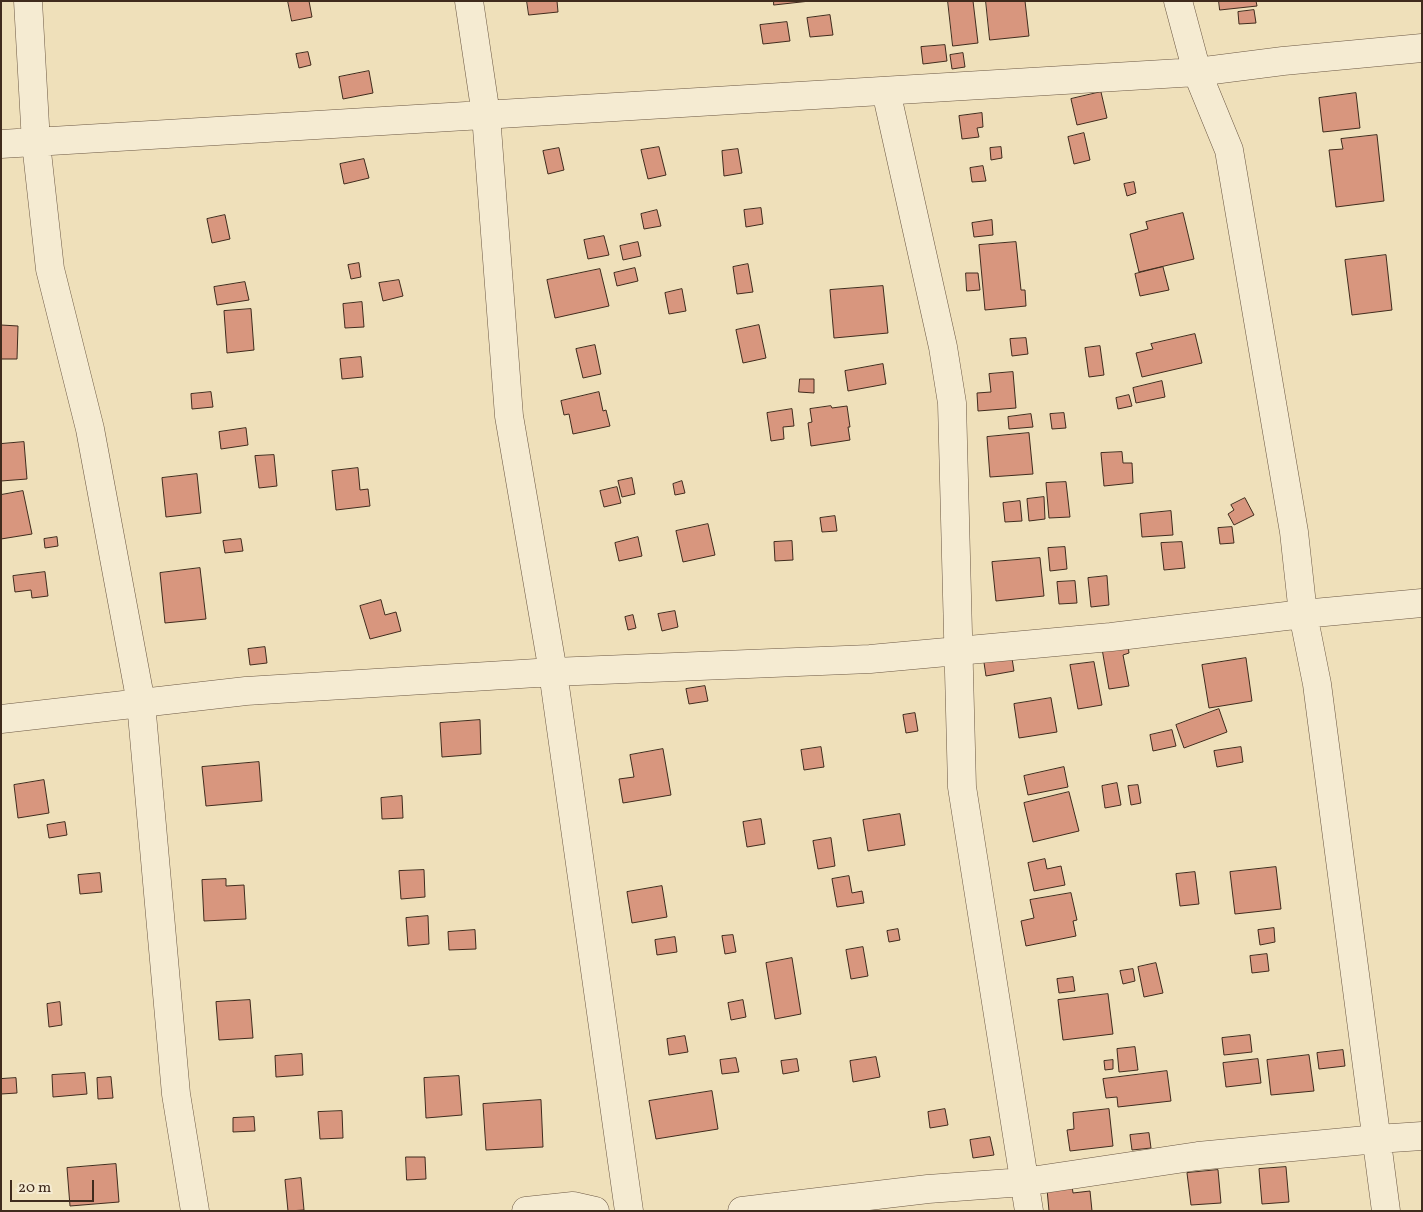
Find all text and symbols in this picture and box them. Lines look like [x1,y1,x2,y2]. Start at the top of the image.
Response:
scale bar [12,1170,96,1202]
text: 20 m [18,1178,51,1199]

